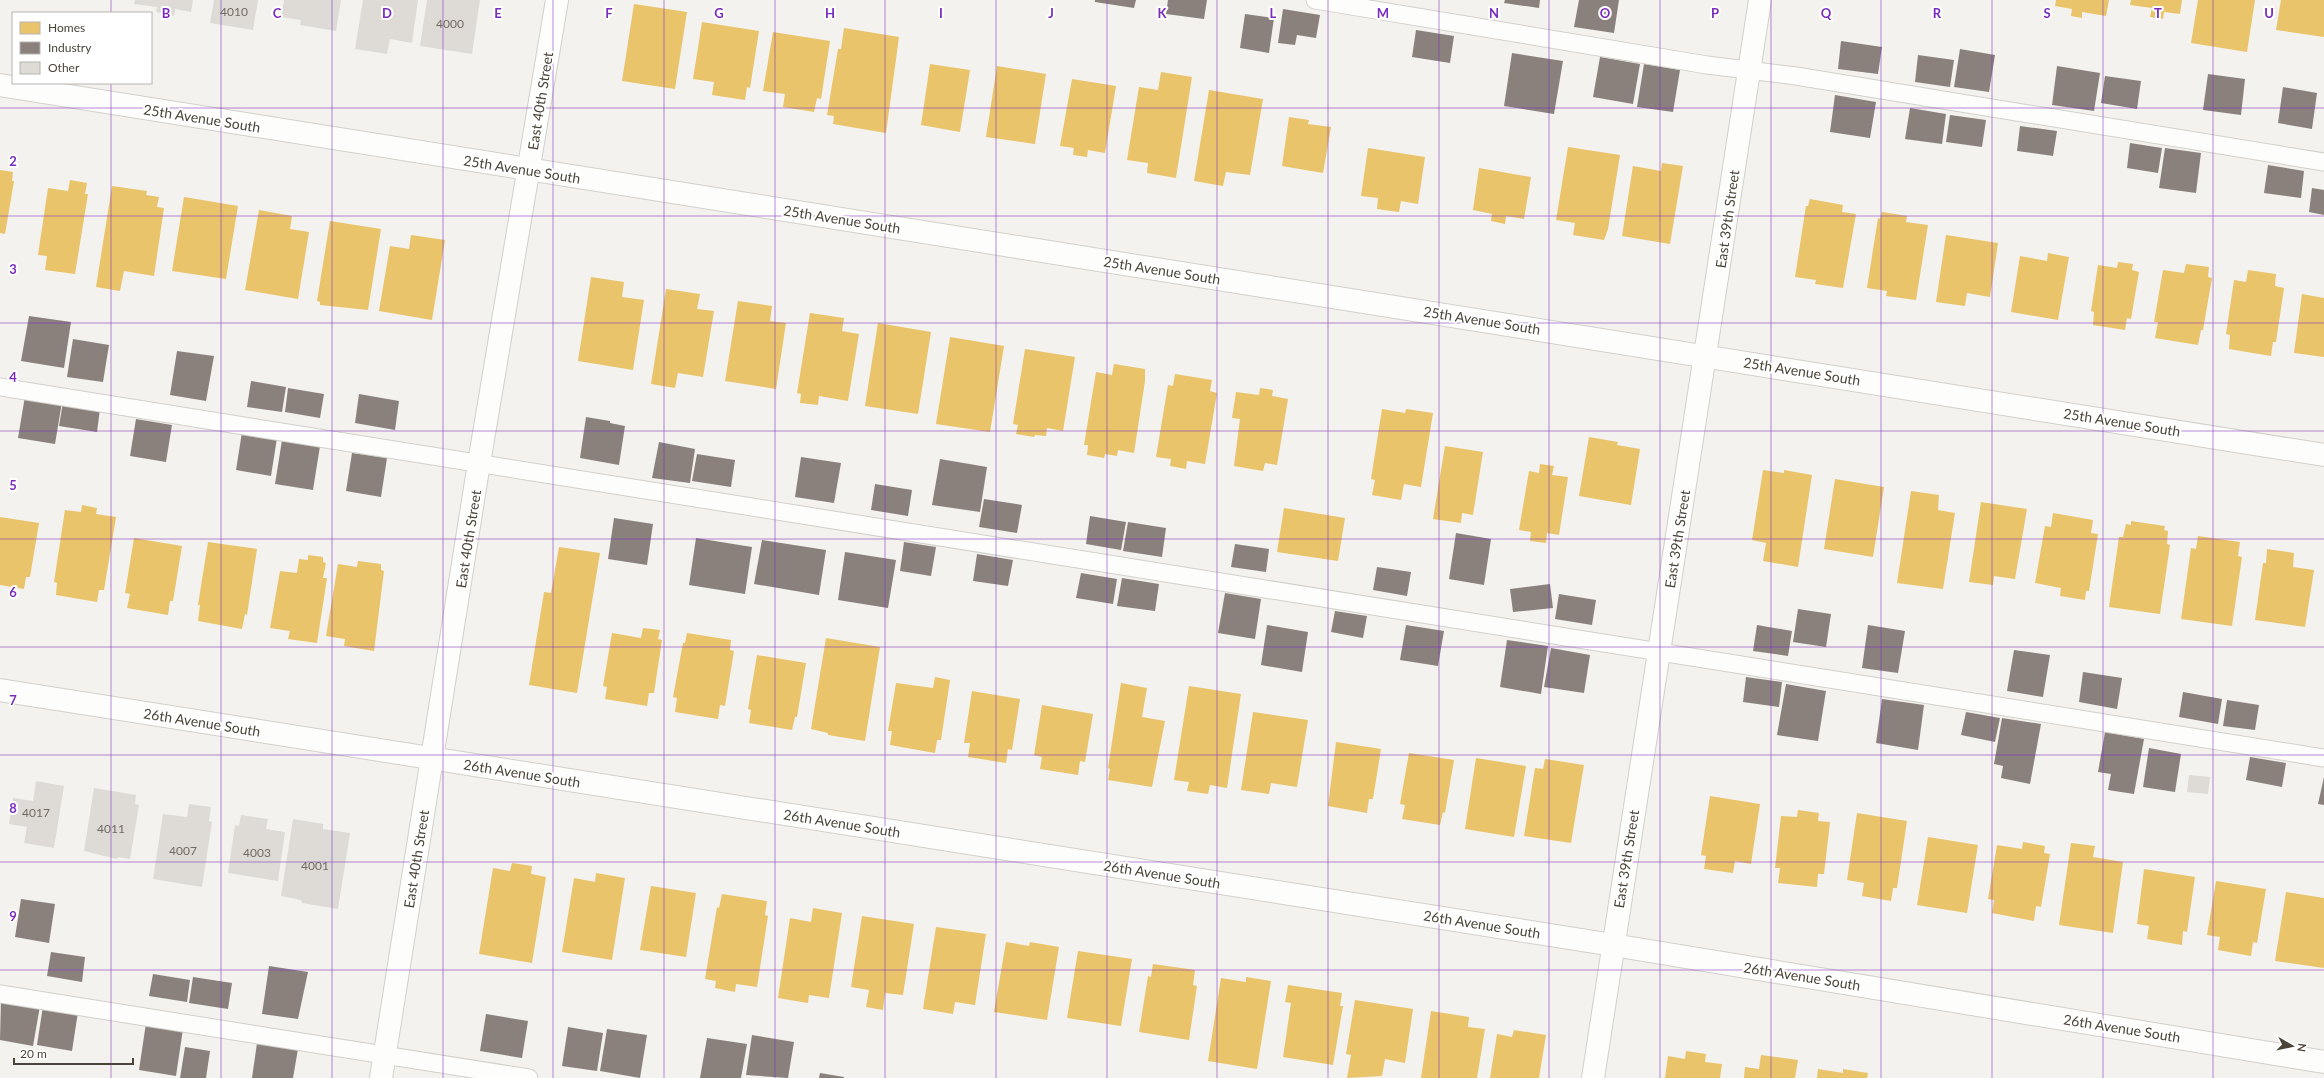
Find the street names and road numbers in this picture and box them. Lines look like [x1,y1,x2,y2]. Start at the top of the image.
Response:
street label: East 40th Street [524,51,556,151]
street label: 25th Avenue South [142,100,262,136]
street label: 25th Avenue South [462,151,582,187]
street label: East 39th Street [1712,169,1742,269]
street label: 25th Avenue South [782,201,902,237]
street label: 25th Avenue South [1102,252,1222,288]
street label: 25th Avenue South [1422,302,1542,338]
street label: 25th Avenue South [1742,353,1862,389]
street label: 25th Avenue South [2062,404,2182,440]
street label: East 40th Street [452,489,484,589]
street label: East 39th Street [1661,489,1693,589]
street label: 26th Avenue South [142,704,262,740]
street label: 26th Avenue South [462,755,582,791]
street label: 26th Avenue South [782,805,902,841]
street label: East 40th Street [400,809,432,909]
street label: East 39th Street [1610,809,1642,909]
street label: 26th Avenue South [1102,856,1222,892]
street label: 26th Avenue South [1422,906,1542,942]
street label: 26th Avenue South [1742,958,1862,994]
street label: 26th Avenue South [2062,1010,2182,1046]

